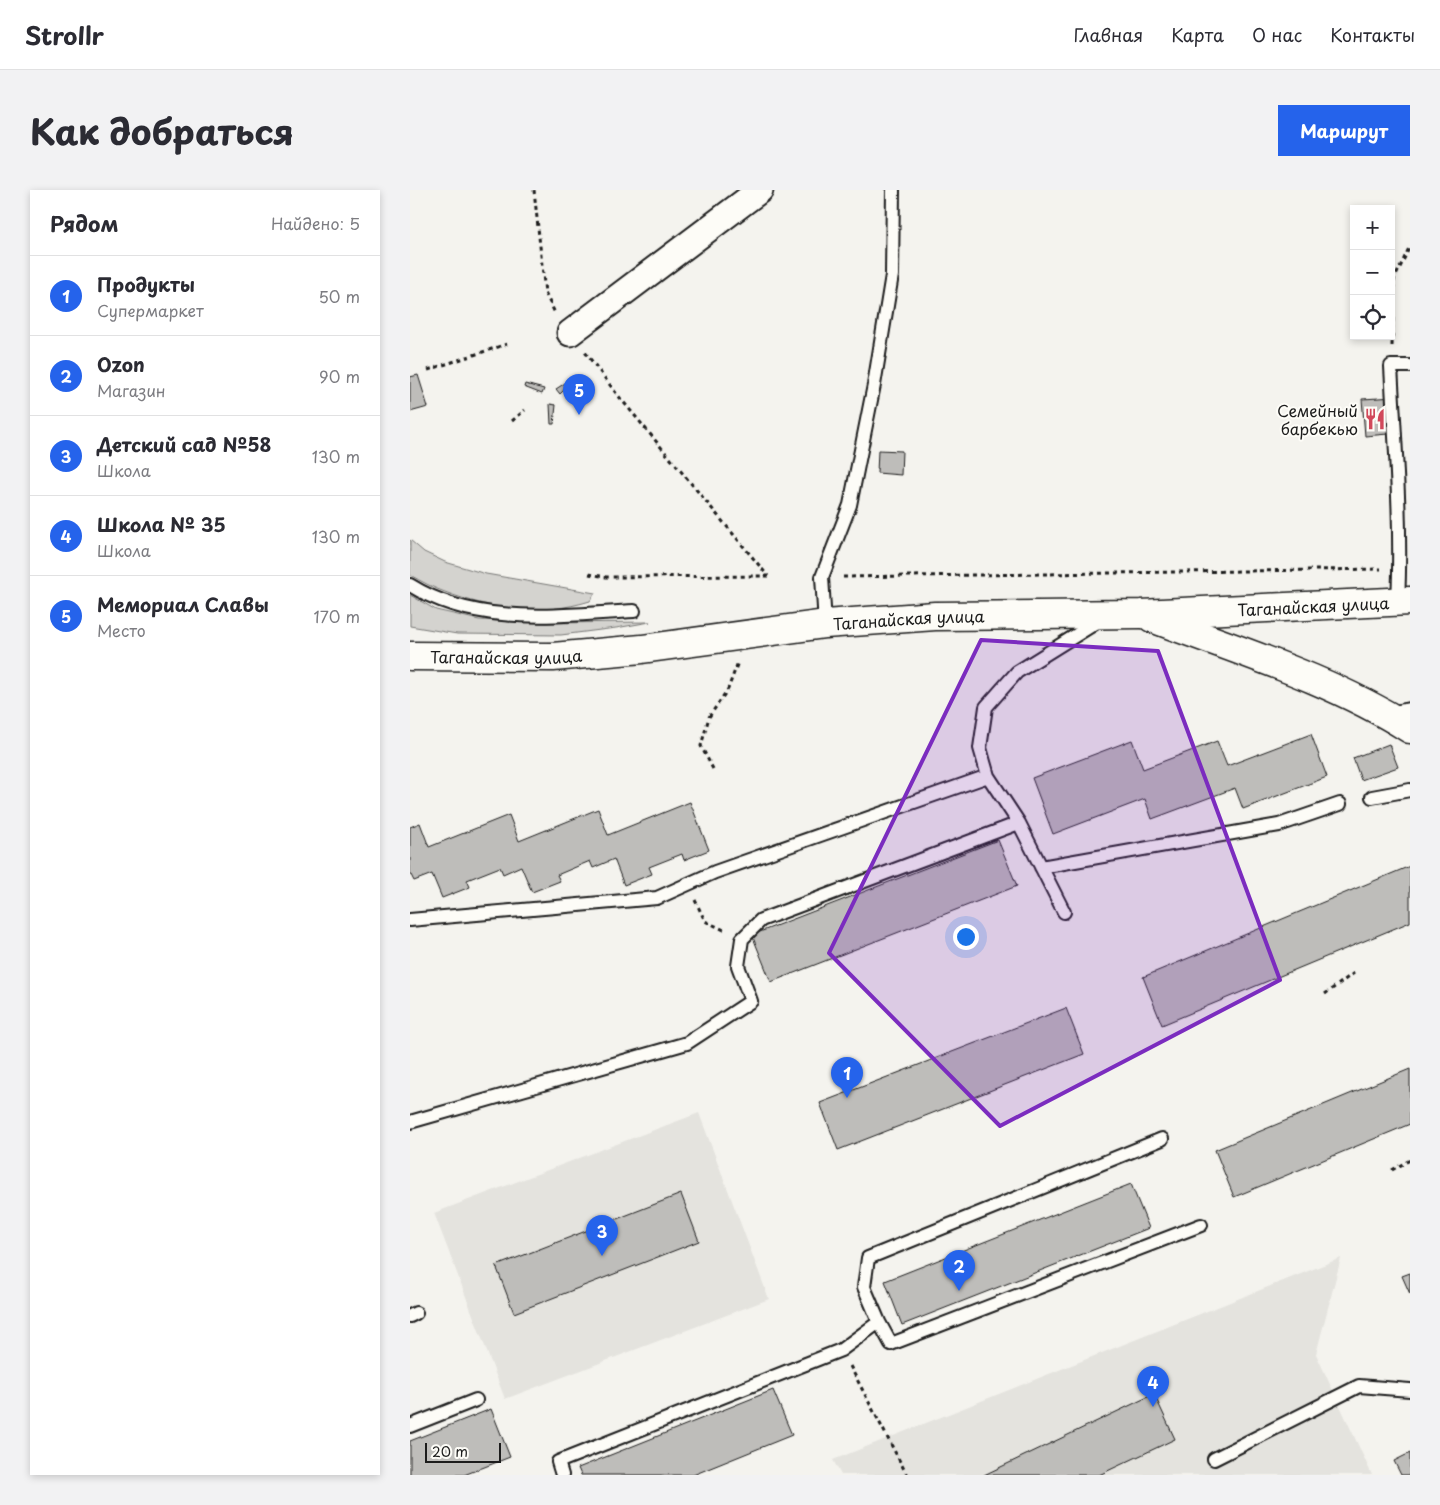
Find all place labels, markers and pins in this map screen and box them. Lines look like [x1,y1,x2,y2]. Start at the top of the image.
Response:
pin: 5 [563,374,595,415]
place label: Семейный барбекью [1277,398,1358,440]
restaurant icon: Семейный барбекью [1362,406,1388,432]
pin: 1 [831,1057,863,1098]
pin: 3 [586,1215,618,1256]
pin: 2 [943,1250,975,1291]
pin: 4 [1137,1366,1169,1407]

